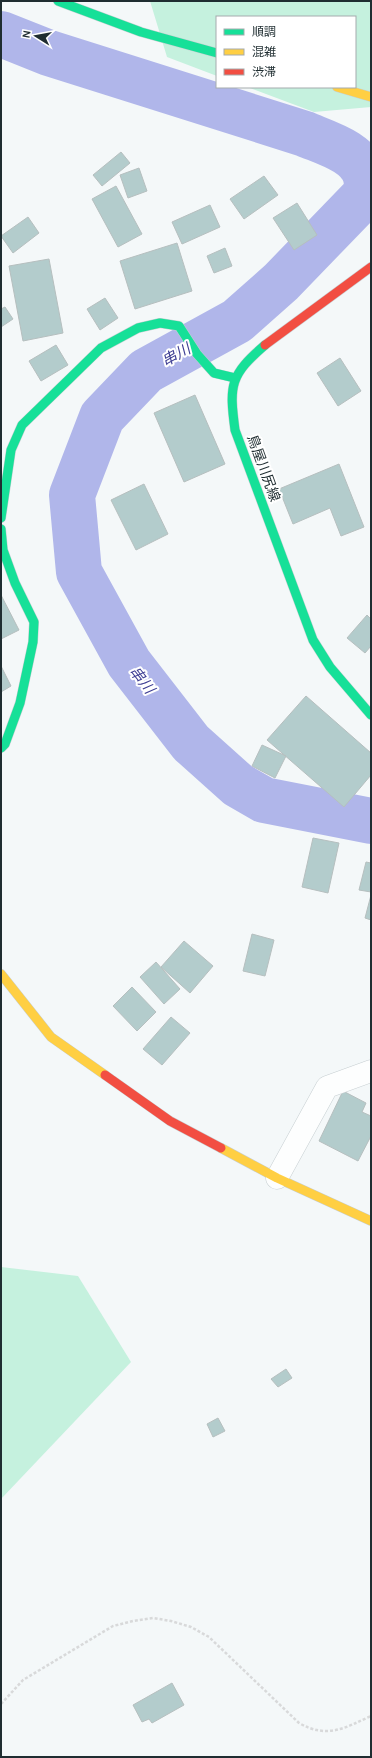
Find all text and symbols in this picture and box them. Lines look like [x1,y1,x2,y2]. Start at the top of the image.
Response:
north arrow [16,16,56,56]
legend [216,16,356,88]
text: 順調 [252,25,276,39]
text: N [20,29,34,39]
text: 混雑 [252,45,276,59]
text: 渋滞 [252,65,276,79]
water label: 串川 [159,339,195,370]
street label: 鳥屋川尻線 [244,432,283,504]
water label: 串川 [126,663,160,699]

